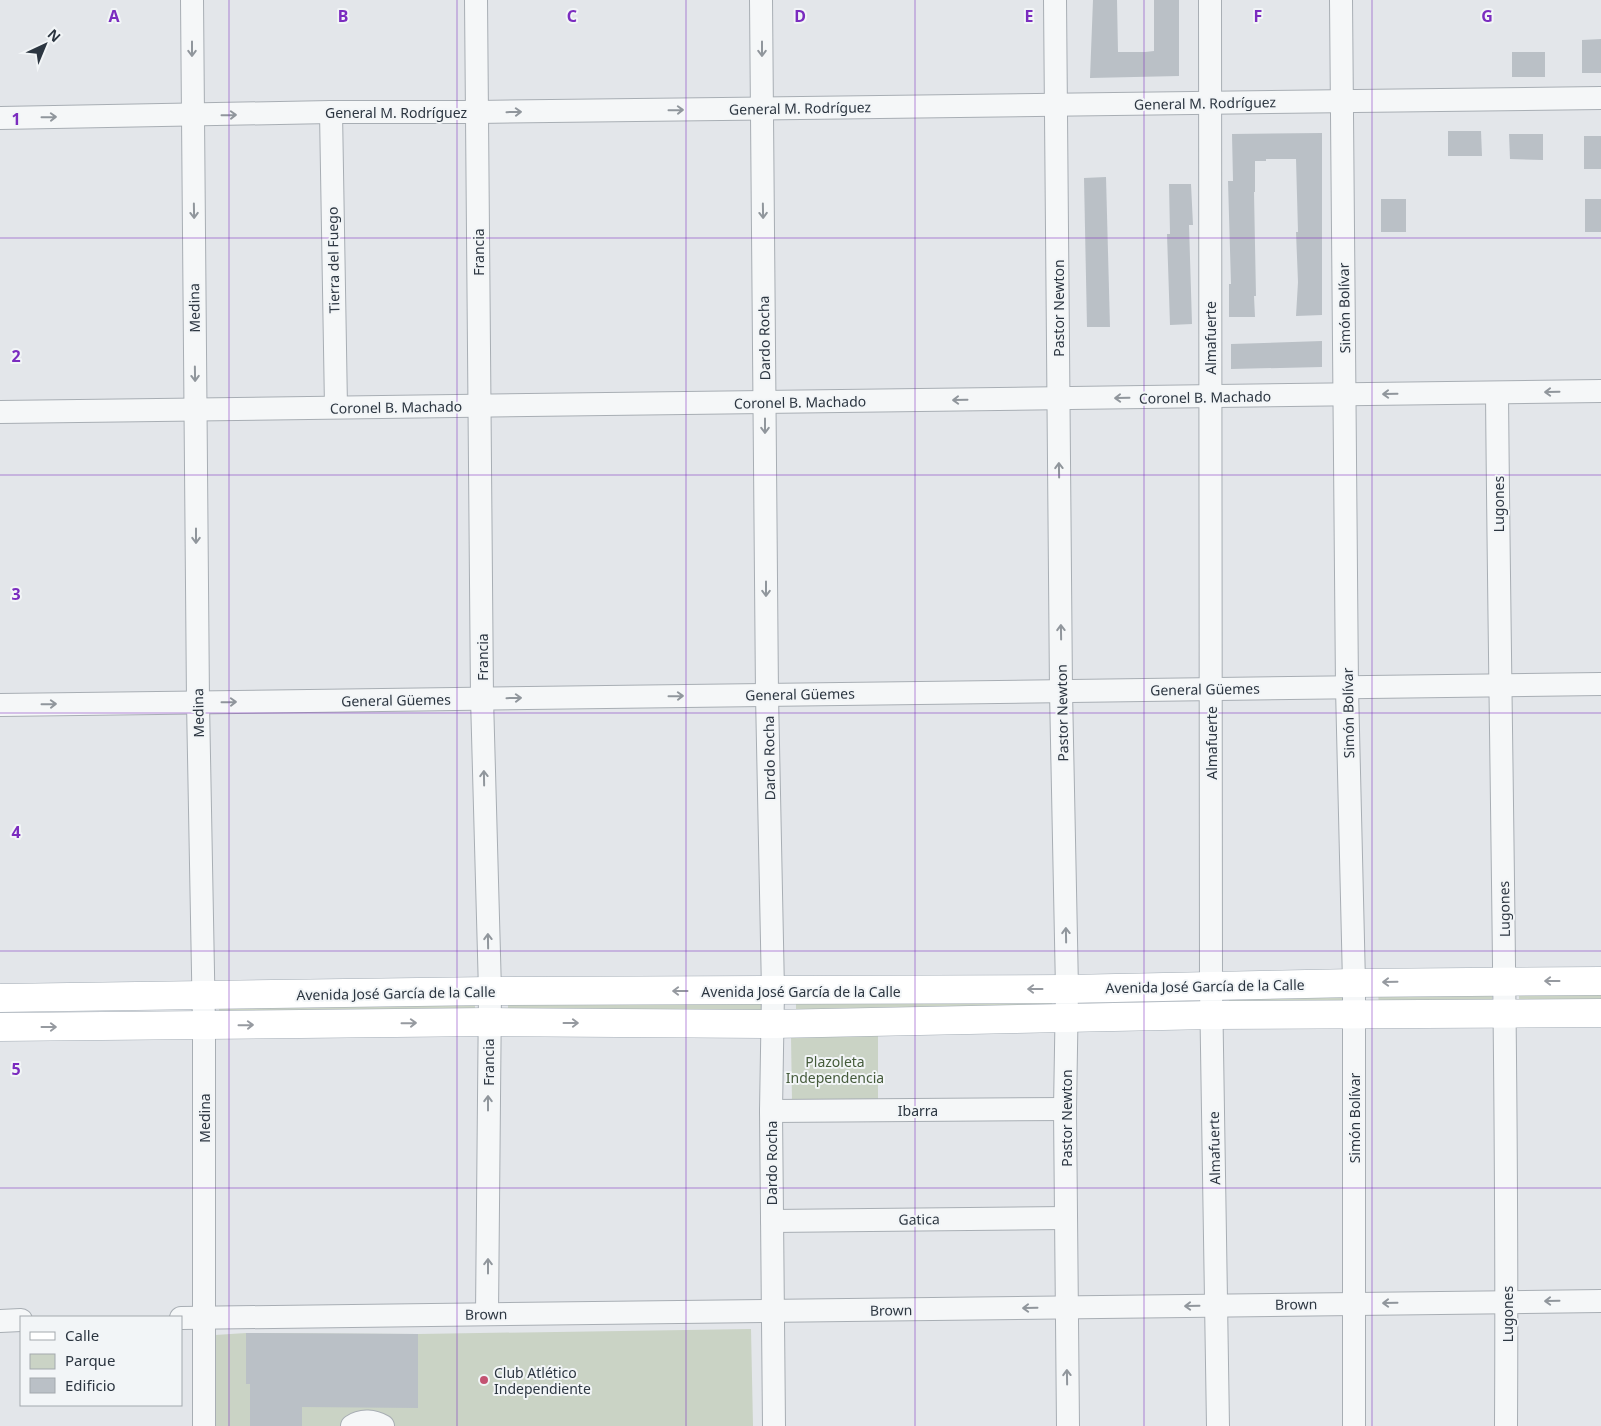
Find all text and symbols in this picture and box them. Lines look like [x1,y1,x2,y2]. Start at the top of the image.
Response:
text: A [108,5,120,27]
text: B [338,5,348,27]
text: C [567,5,577,27]
text: D [794,5,806,27]
text: E [1025,5,1034,27]
text: F [1254,5,1262,27]
text: G [1481,5,1493,27]
north arrow [20,20,70,70]
text: N [44,24,65,46]
one-way arrow [187,40,197,56]
one-way arrow [757,40,767,56]
street label: General M. Rodríguez [1134,92,1277,114]
street label: General M. Rodríguez [729,97,872,119]
street label: General M. Rodríguez [325,103,467,122]
one-way arrow [668,105,684,114]
one-way arrow [505,107,521,116]
text: 1 [11,108,21,130]
one-way arrow [220,110,236,119]
one-way arrow [40,112,56,122]
one-way arrow [758,202,768,219]
one-way arrow [189,203,198,219]
street label: Tierra del Fuego [323,206,343,314]
street label: Francia [469,228,488,276]
street label: Pastor Newton [1049,259,1068,357]
street label: Simón Bolívar [1334,262,1354,354]
street label: Medina [184,283,204,333]
street label: Dardo Rocha [754,295,774,381]
street label: Almafuerte [1201,301,1220,375]
text: 2 [11,345,21,367]
one-way arrow [190,365,200,381]
street label: Coronel B. Machado [1139,386,1271,408]
one-way arrow [1545,387,1561,397]
one-way arrow [1382,389,1398,399]
street label: Coronel B. Machado [734,391,866,413]
one-way arrow [1115,393,1131,403]
one-way arrow [952,395,968,405]
street label: Coronel B. Machado [330,396,462,418]
one-way arrow [760,418,770,434]
one-way arrow [1054,462,1064,478]
street label: Lugones [1489,476,1508,532]
one-way arrow [191,528,201,544]
one-way arrow [762,580,771,596]
text: 3 [11,583,21,605]
one-way arrow [1056,625,1066,641]
street label: Francia [473,633,492,681]
street label: Pastor Newton [1052,664,1072,762]
street label: Simón Bolívar [1338,667,1358,759]
street label: General Güemes [1150,679,1260,699]
street label: General Güemes [745,684,855,704]
street label: Medina [188,688,208,738]
street label: General Güemes [341,690,451,710]
one-way arrow [668,691,684,701]
one-way arrow [505,693,521,703]
one-way arrow [220,697,236,707]
one-way arrow [40,699,56,709]
street label: Almafuerte [1202,706,1221,780]
street label: Dardo Rocha [759,715,779,801]
one-way arrow [479,771,489,787]
text: 4 [11,821,21,843]
street label: Lugones [1494,880,1514,937]
one-way arrow [1061,927,1071,944]
one-way arrow [483,933,493,949]
street label: Avenida José García de la Calle [1105,975,1305,997]
one-way arrow [1545,976,1561,986]
one-way arrow [1382,977,1398,987]
street label: Avenida José García de la Calle [296,982,496,1004]
street label: Avenida José García de la Calle [701,982,901,1001]
one-way arrow [1027,984,1044,994]
one-way arrow [672,986,688,996]
one-way arrow [400,1018,416,1028]
one-way arrow [562,1018,579,1028]
one-way arrow [238,1021,254,1030]
one-way arrow [40,1022,56,1031]
street label: Francia [479,1038,498,1086]
park label: Plazoleta Independencia [786,1052,884,1087]
text: 5 [11,1058,21,1080]
street label: Pastor Newton [1057,1069,1076,1167]
street label: Simón Bolívar [1345,1072,1364,1163]
street label: Medina [195,1093,214,1143]
one-way arrow [483,1095,493,1112]
street label: Ibarra [898,1101,938,1120]
street label: Almafuerte [1204,1111,1224,1185]
street label: Dardo Rocha [762,1121,781,1205]
street label: Gatica [898,1209,940,1229]
one-way arrow [483,1258,493,1274]
street label: Lugones [1498,1286,1517,1342]
street label: Brown [1275,1294,1317,1314]
one-way arrow [1545,1296,1561,1306]
one-way arrow [1382,1298,1398,1308]
street label: Brown [870,1300,912,1320]
one-way arrow [1185,1301,1201,1311]
one-way arrow [1022,1303,1038,1313]
street label: Brown [465,1304,507,1324]
legend [20,1316,182,1406]
text: Calle [65,1325,99,1345]
text: Parque [65,1350,115,1370]
place label: Club Atlético Independiente [494,1363,591,1398]
one-way arrow [1062,1370,1072,1386]
marker: Club Atlético Independiente [478,1374,490,1386]
text: Edificio [65,1375,116,1395]

